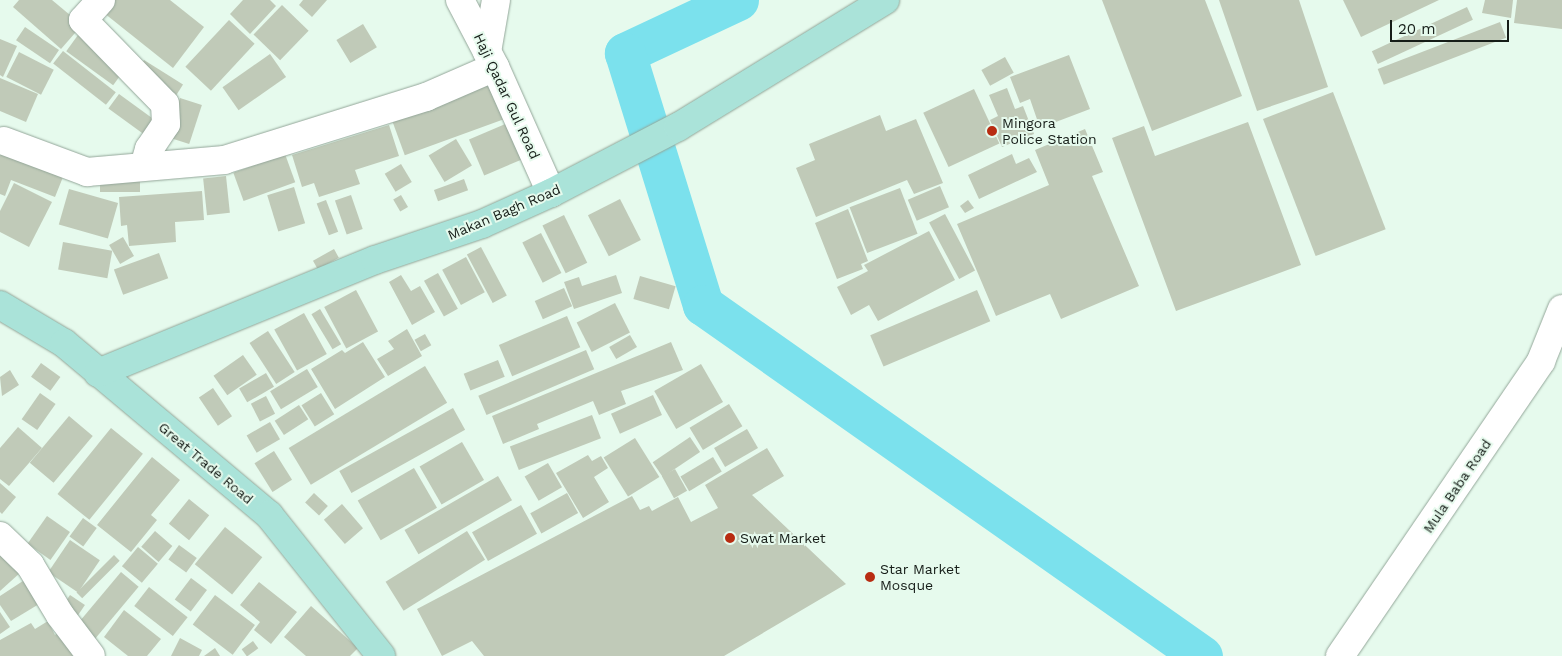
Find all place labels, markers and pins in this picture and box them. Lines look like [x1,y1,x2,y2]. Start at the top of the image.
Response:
place label: Mingora Police Station [1002,115,1097,148]
marker: Mingora Police Station [986,125,998,137]
place label: Swat Market [740,530,826,546]
marker: Swat Market [724,532,736,544]
place label: Star Market Mosque [880,561,960,594]
marker: Star Market Mosque [864,571,876,583]

